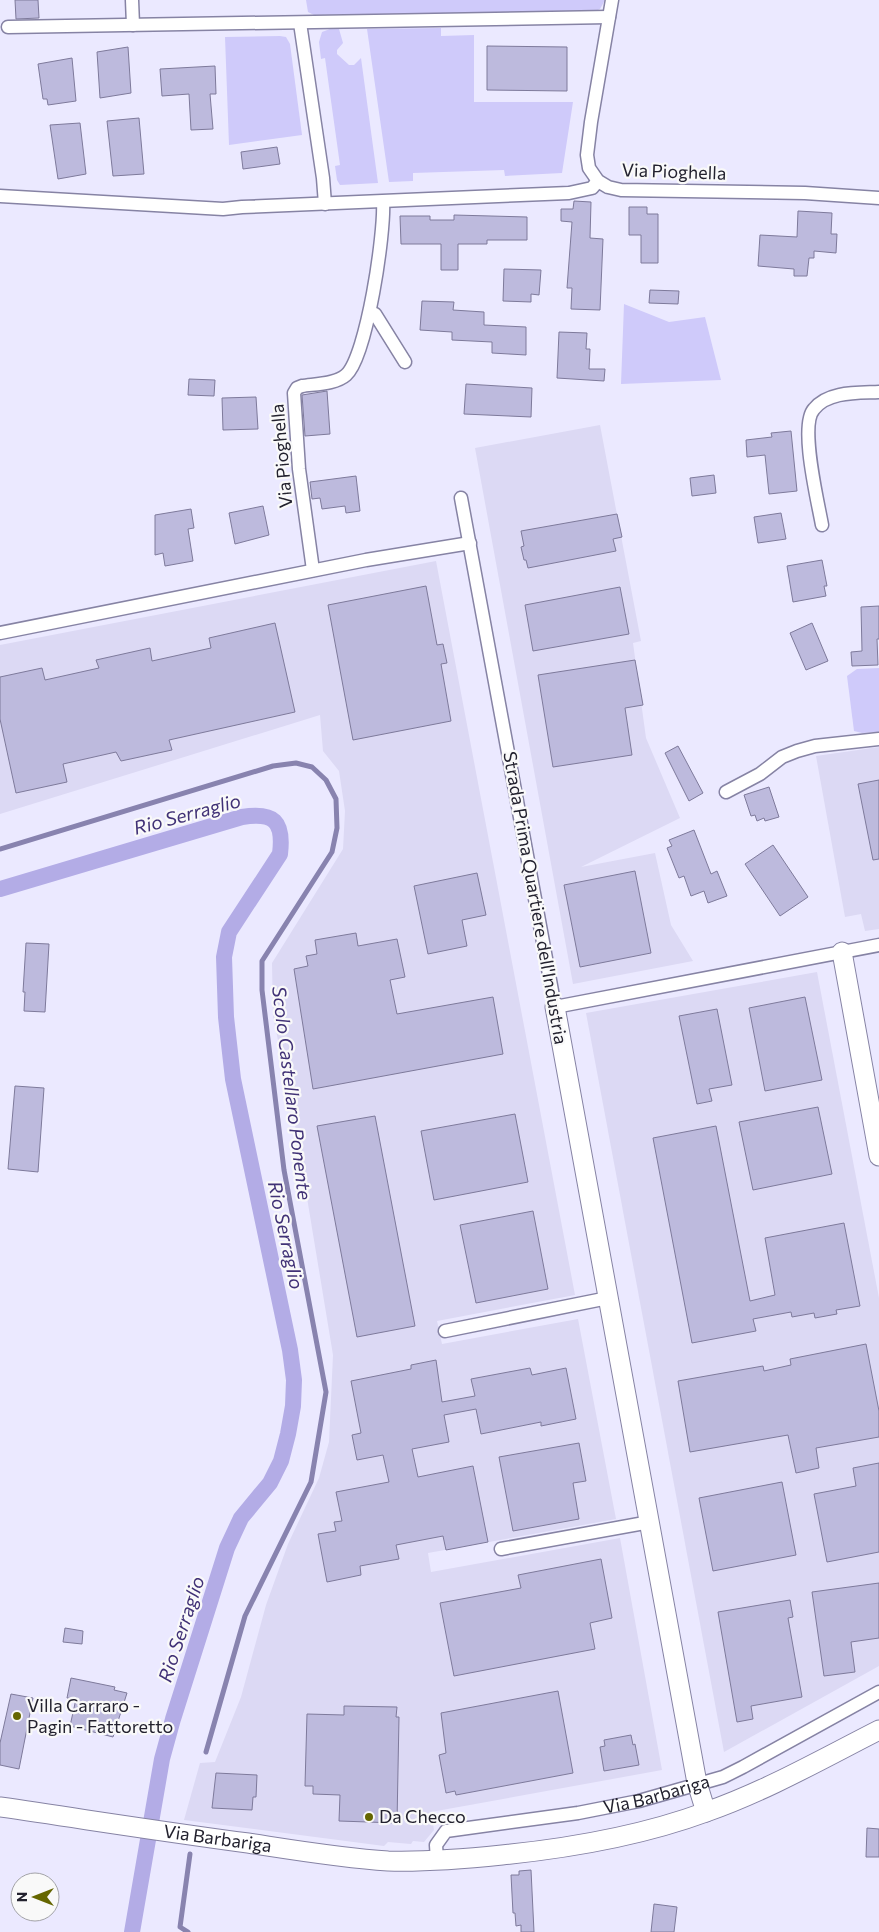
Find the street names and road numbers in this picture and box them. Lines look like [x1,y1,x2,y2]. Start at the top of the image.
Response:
street label: Via Pioghella [621,158,727,184]
street label: Via Pioghella [265,403,297,509]
street label: Strada Prima Quartiere dell'Industria [499,750,573,1046]
street label: Via Barbariga [601,1769,712,1818]
street label: Via Barbariga [162,1819,273,1857]

